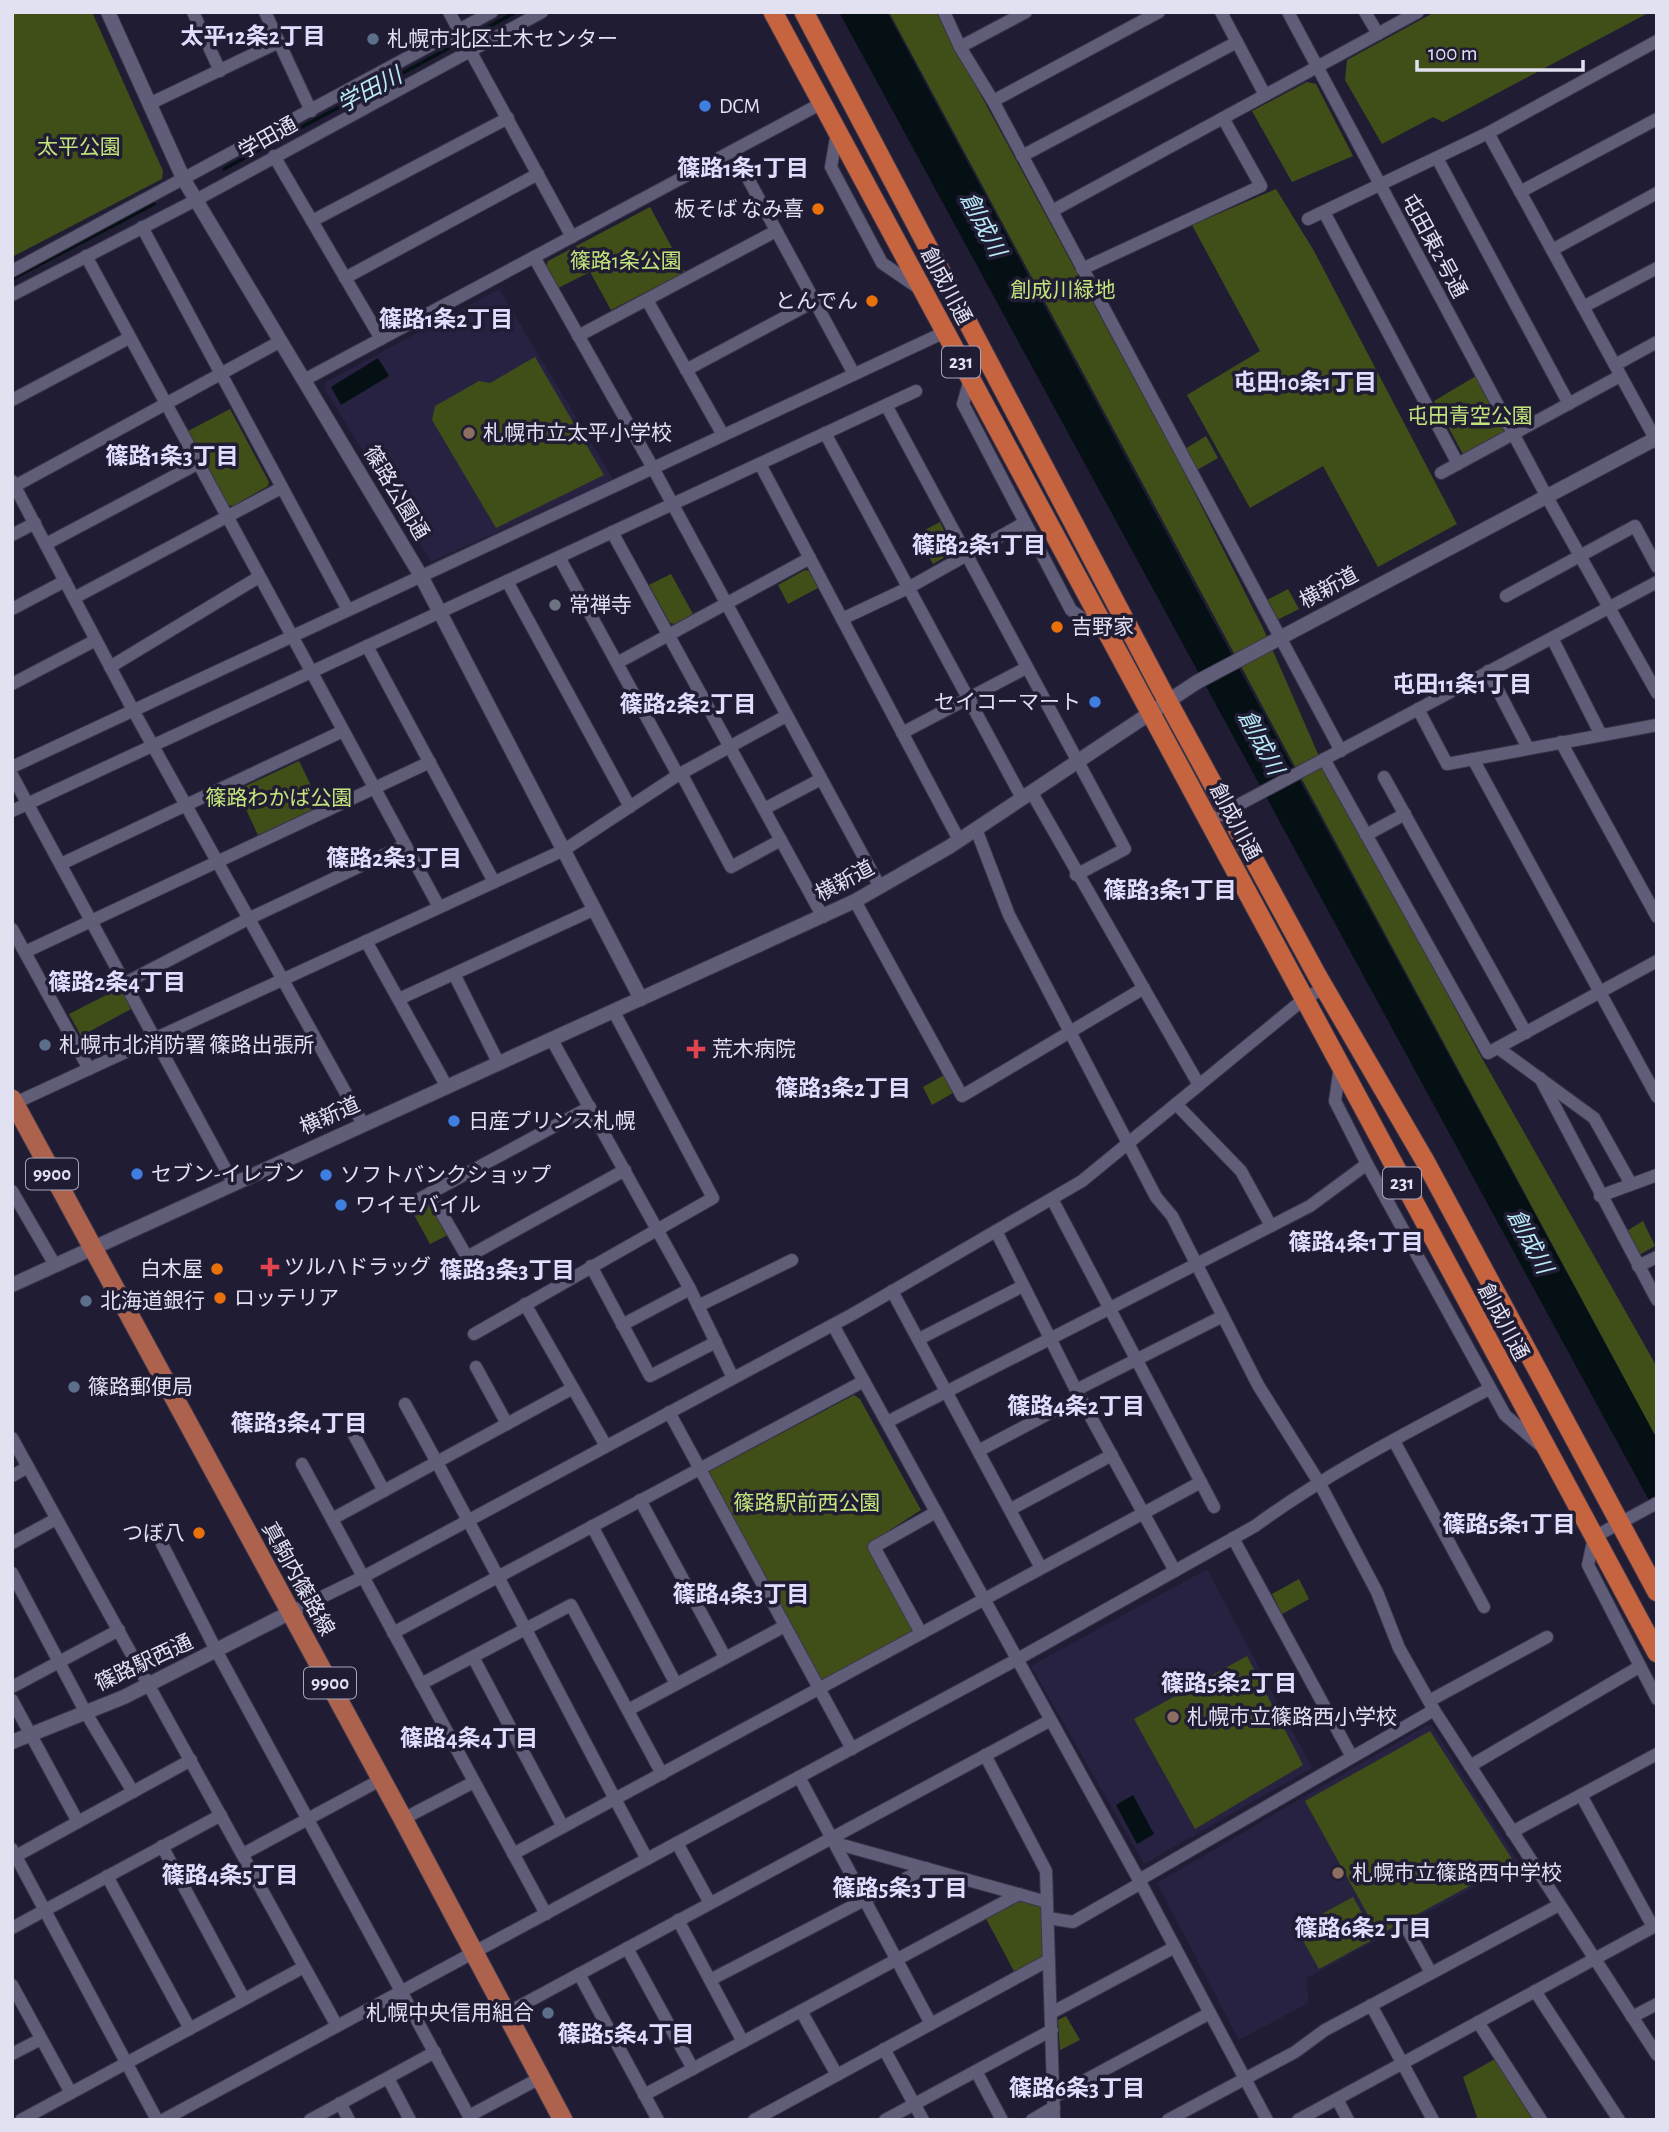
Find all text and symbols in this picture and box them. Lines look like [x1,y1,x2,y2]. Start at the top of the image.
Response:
district label: 太平12条2丁目 [181,24,325,49]
place label: 札幌市北区土木センター [387,28,618,50]
scale bar [1417,28,1583,72]
marker: 札幌市北区土木センター [365,31,381,47]
text: 100 m [1428,43,1478,64]
water label: 学田川 [333,61,409,117]
place label: DCM [719,96,760,117]
marker: DCM [697,98,713,114]
street label: 学田通 [235,113,301,162]
park label: 太平公園 [37,136,121,158]
district label: 篠路1条1丁目 [677,156,809,181]
water label: 創成川 [956,188,1012,264]
street label: 屯田東2号通 [1398,190,1471,302]
place label: 板そば なみ喜 [675,198,804,220]
marker: 板そば なみ喜 [810,201,826,217]
street label: 創成川通 [917,244,976,328]
park label: 篠路1条公園 [570,250,682,272]
park label: 創成川緑地 [1011,279,1116,301]
place label: とんでん [775,291,858,312]
marker: とんでん [864,293,880,309]
district label: 篠路1条2丁目 [379,307,513,332]
road number: 231 [942,346,980,378]
district label: 屯田10条1丁目 [1233,370,1377,395]
park label: 屯田青空公園 [1407,405,1533,427]
place label: 札幌市立太平小学校 [483,422,672,444]
marker: 札幌市立太平小学校 [461,425,477,441]
street label: 篠路公園通 [360,442,433,543]
district label: 篠路1条3丁目 [105,444,239,469]
district label: 篠路2条1丁目 [912,533,1046,558]
street label: 横新道 [1296,563,1362,612]
place label: 常禅寺 [569,594,632,616]
marker: 常禅寺 [547,597,563,613]
place label: 吉野家 [1071,616,1134,638]
marker: 吉野家 [1049,619,1065,635]
district label: 屯田11条1丁目 [1392,672,1532,697]
district label: 篠路2条2丁目 [620,692,756,717]
place label: セイコーマート [934,692,1081,713]
marker: セイコーマート [1087,694,1103,710]
water label: 創成川 [1234,706,1290,782]
street label: 創成川通 [1206,780,1265,864]
park label: 篠路わかば公園 [206,787,353,809]
district label: 篠路2条3丁目 [326,846,462,871]
street label: 横新道 [812,856,878,905]
district label: 篠路3条1丁目 [1103,878,1237,903]
district label: 篠路2条4丁目 [48,970,186,995]
place label: 札幌市北消防署 篠路出張所 [59,1034,314,1056]
marker: 札幌市北消防署 篠路出張所 [37,1037,53,1053]
place label: 荒木病院 [712,1038,796,1060]
marker: 荒木病院 [686,1039,706,1059]
district label: 篠路3条2丁目 [775,1076,911,1101]
street label: 横新道 [297,1093,363,1138]
place label: 日産プリンス札幌 [468,1110,636,1132]
marker: 日産プリンス札幌 [446,1113,462,1129]
road number: 9900 [26,1158,78,1190]
place label: セブン-イレブン [151,1162,304,1185]
place label: ソフトバンクショップ [340,1164,551,1186]
marker: セブン-イレブン [129,1166,145,1182]
marker: ソフトバンクショップ [318,1167,334,1183]
road number: 231 [1383,1168,1421,1198]
place label: ワイモバイル [355,1194,481,1216]
marker: ワイモバイル [333,1197,349,1213]
water label: 創成川 [1503,1205,1559,1281]
district label: 篠路4条1丁目 [1289,1230,1423,1255]
place label: ツルハドラッグ [284,1256,431,1278]
place label: 白木屋 [140,1258,203,1280]
district label: 篠路3条3丁目 [440,1258,574,1283]
marker: ツルハドラッグ [262,1259,278,1275]
marker: 白木屋 [209,1261,225,1277]
street label: 創成川通 [1474,1280,1533,1364]
place label: ロッテリア [234,1288,339,1309]
place label: 北海道銀行 [100,1290,205,1312]
marker: ロッテリア [212,1290,228,1306]
marker: 北海道銀行 [78,1293,94,1309]
place label: 篠路郵便局 [88,1376,193,1398]
marker: 篠路郵便局 [66,1379,82,1395]
district label: 篠路4条2丁目 [1007,1394,1145,1419]
district label: 篠路3条4丁目 [231,1411,367,1436]
park label: 篠路駅前西公園 [734,1492,881,1514]
district label: 篠路5条1丁目 [1442,1512,1576,1537]
street label: 真駒内篠路線 [258,1518,339,1639]
place label: つぼ八 [122,1522,185,1544]
marker: つぼ八 [191,1525,207,1541]
district label: 篠路4条3丁目 [673,1582,809,1607]
street label: 篠路駅西通 [92,1630,196,1695]
road number: 9900 [304,1667,356,1698]
district label: 篠路5条2丁目 [1161,1671,1297,1696]
place label: 札幌市立篠路西小学校 [1187,1706,1397,1728]
marker: 札幌市立篠路西小学校 [1165,1709,1181,1725]
district label: 篠路4条4丁目 [400,1726,538,1751]
place label: 札幌市立篠路西中学校 [1352,1862,1562,1884]
district label: 篠路4条5丁目 [162,1863,298,1888]
marker: 札幌市立篠路西中学校 [1330,1865,1346,1881]
district label: 篠路5条3丁目 [833,1876,967,1901]
district label: 篠路6条2丁目 [1295,1916,1431,1941]
place label: 札幌中央信用組合 [366,2002,534,2024]
marker: 札幌中央信用組合 [540,2005,556,2021]
district label: 篠路5条4丁目 [558,2022,694,2047]
district label: 篠路6条3丁目 [1009,2076,1145,2101]

